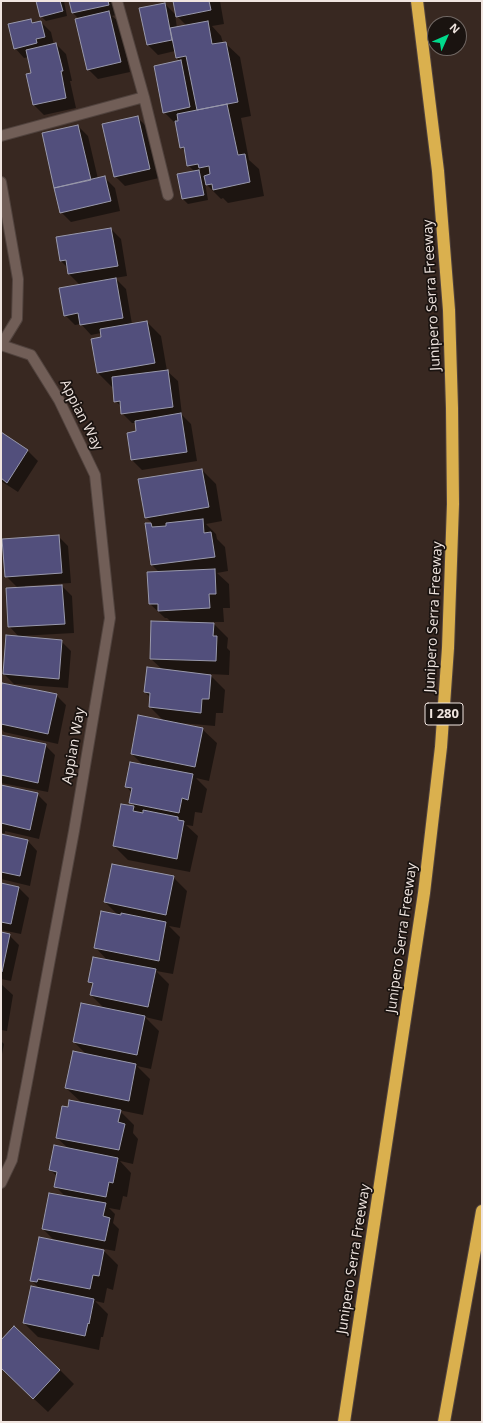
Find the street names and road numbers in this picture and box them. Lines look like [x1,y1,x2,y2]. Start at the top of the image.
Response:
street label: Junipero Serra Freeway [420,219,444,371]
street label: Appian Way [56,377,106,453]
street label: Junipero Serra Freeway [422,541,446,693]
road number: I 280 [425,703,463,725]
street label: Appian Way [59,707,89,785]
street label: Junipero Serra Freeway [383,862,421,1014]
street label: Junipero Serra Freeway [334,1183,374,1335]

